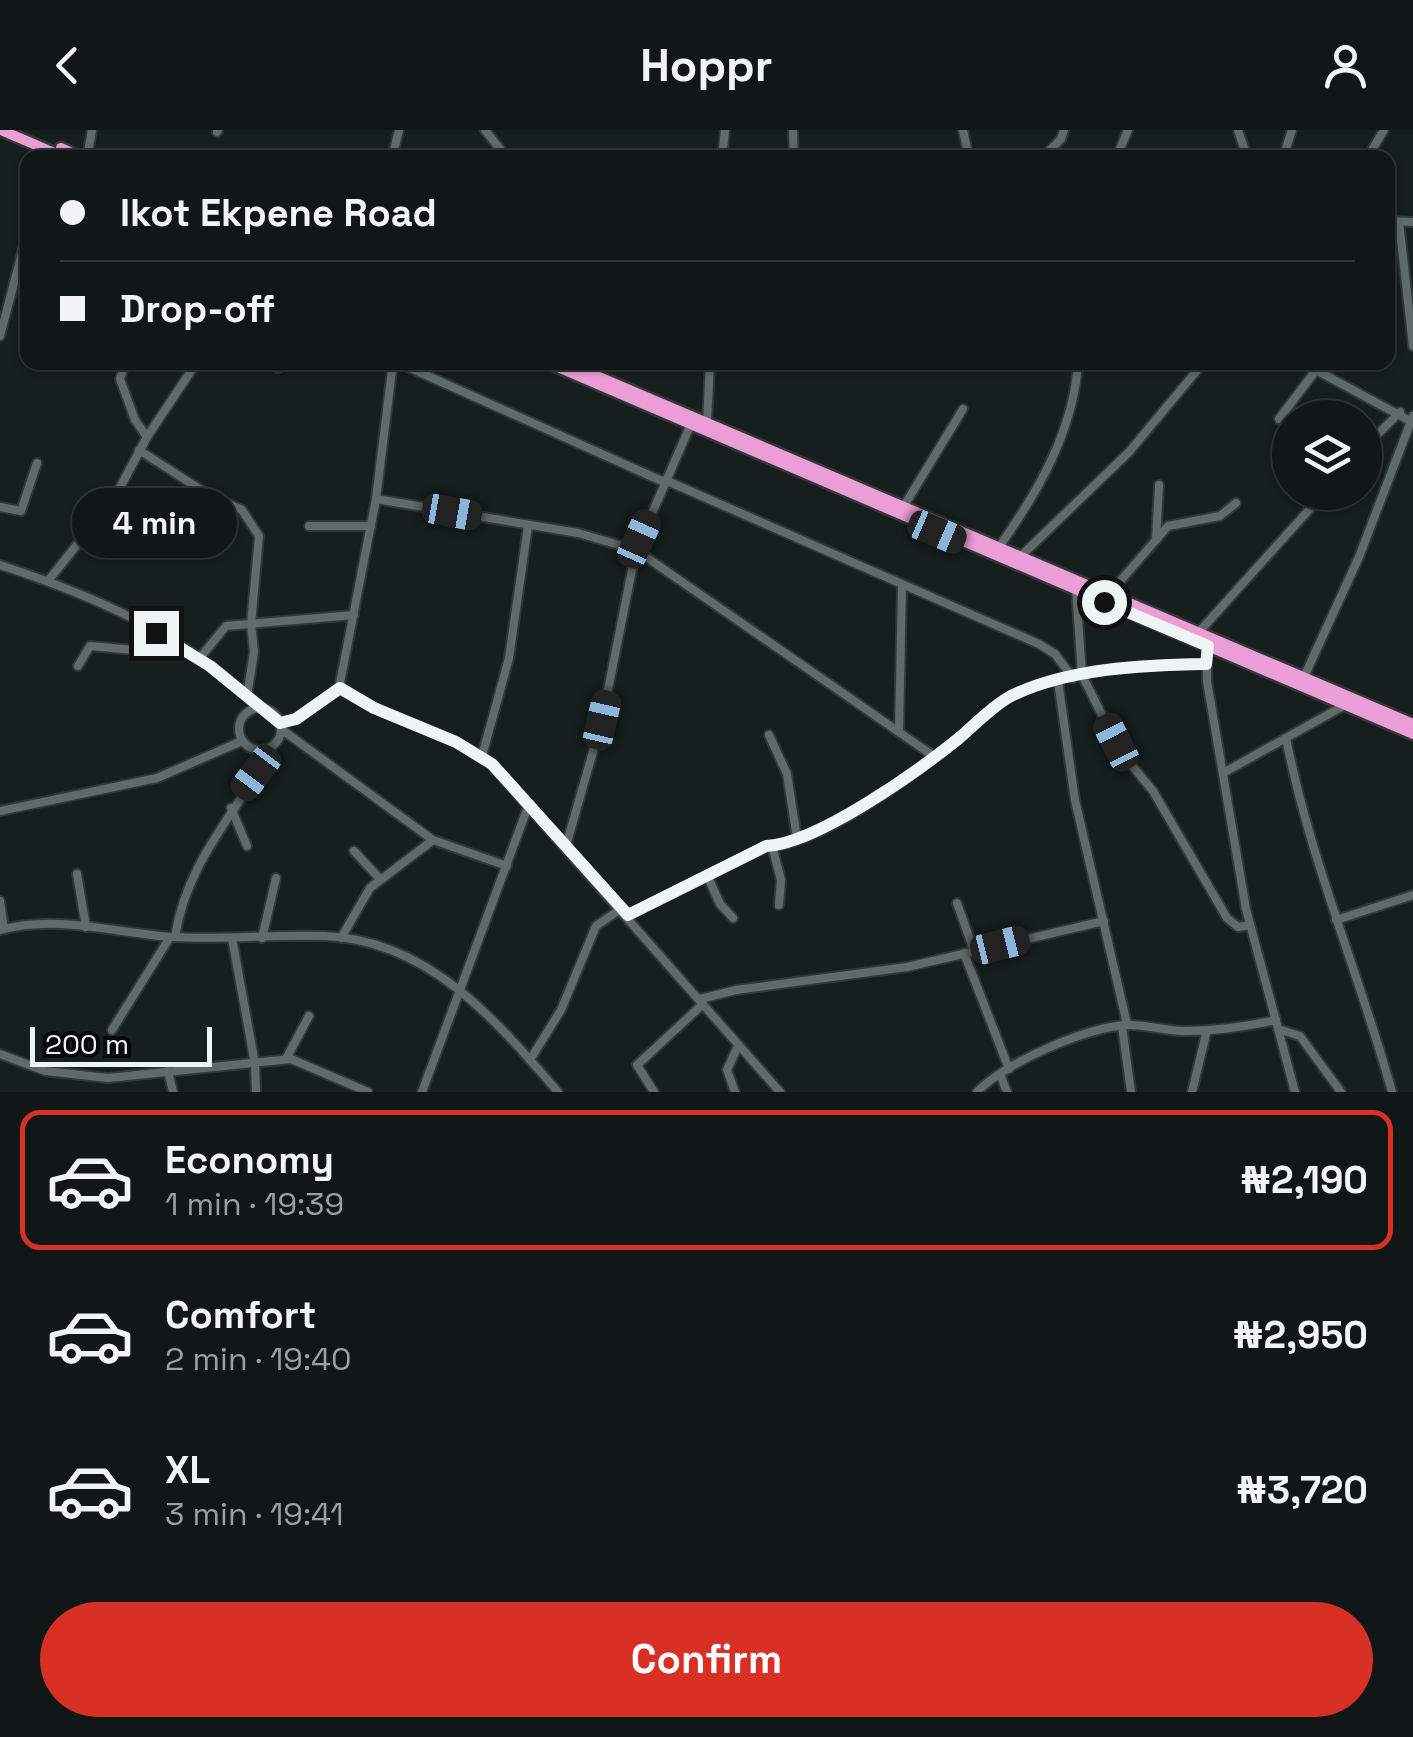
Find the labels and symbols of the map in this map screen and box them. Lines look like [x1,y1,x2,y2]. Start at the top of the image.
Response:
callout: 4 min [74,488,238,558]
car [420,492,484,532]
car [613,505,665,573]
car [904,506,970,558]
route start [1082,580,1127,625]
route end [134,611,179,656]
car [581,687,623,753]
car [1089,708,1143,776]
car [226,740,286,806]
car [967,923,1033,967]
scale bar [30,1022,212,1066]

